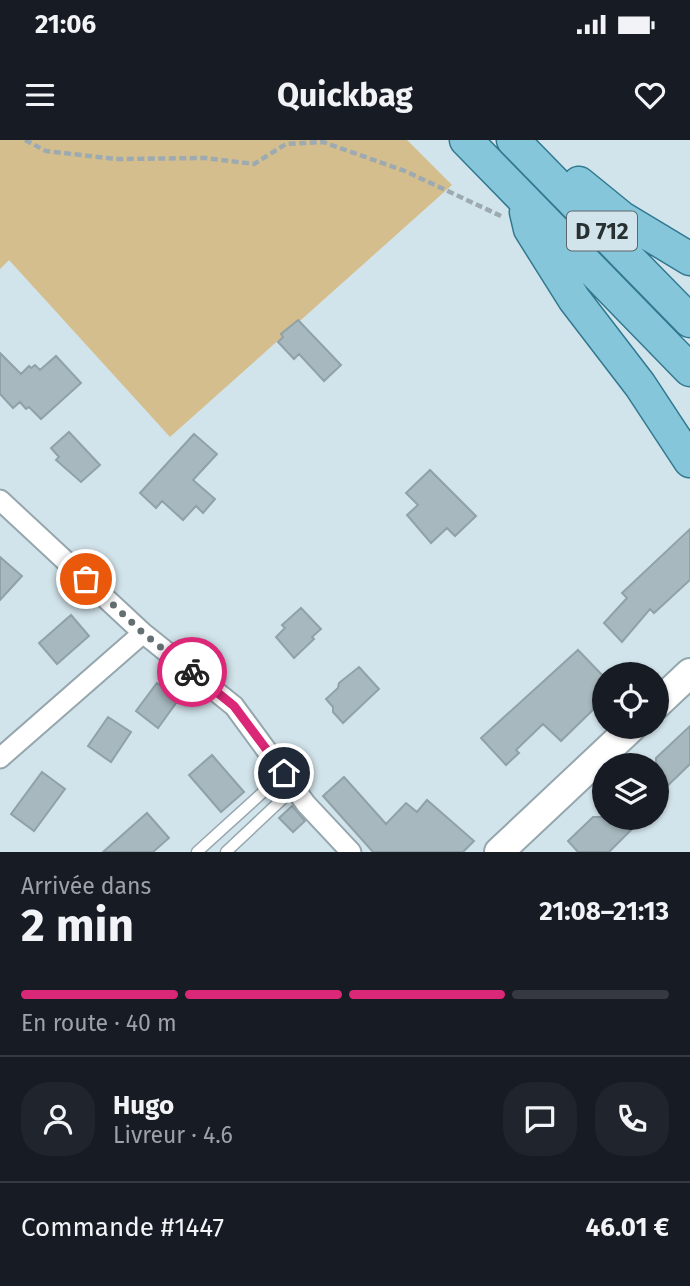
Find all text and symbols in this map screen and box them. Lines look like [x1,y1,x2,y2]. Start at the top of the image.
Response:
text: 21:06 [35,9,96,40]
icon: menu [21,76,59,114]
text: Quickbag [277,76,413,114]
icon: heart [631,76,669,114]
road number: D 712 [567,212,637,250]
pin [56,549,116,609]
icon: bag [67,560,105,598]
courier [157,637,227,707]
icon: bike [173,653,211,691]
map controls [592,662,669,830]
button: locate [592,662,669,739]
pin [254,743,314,803]
button: layers [592,753,669,830]
icon: home [265,754,303,792]
text: Arrivée dans [21,872,151,900]
text: 21:08–21:13 [539,896,669,927]
text: 2 min [21,898,134,953]
text: En route · 40 m [21,1009,177,1037]
button: person [21,1082,95,1156]
button: chat [503,1082,577,1156]
button: phone [595,1082,669,1156]
text: Hugo [113,1090,174,1121]
text: Livreur · 4.6 [113,1121,233,1149]
text: Commande #1447 [21,1212,224,1243]
text: 46.01 € [586,1212,669,1243]

